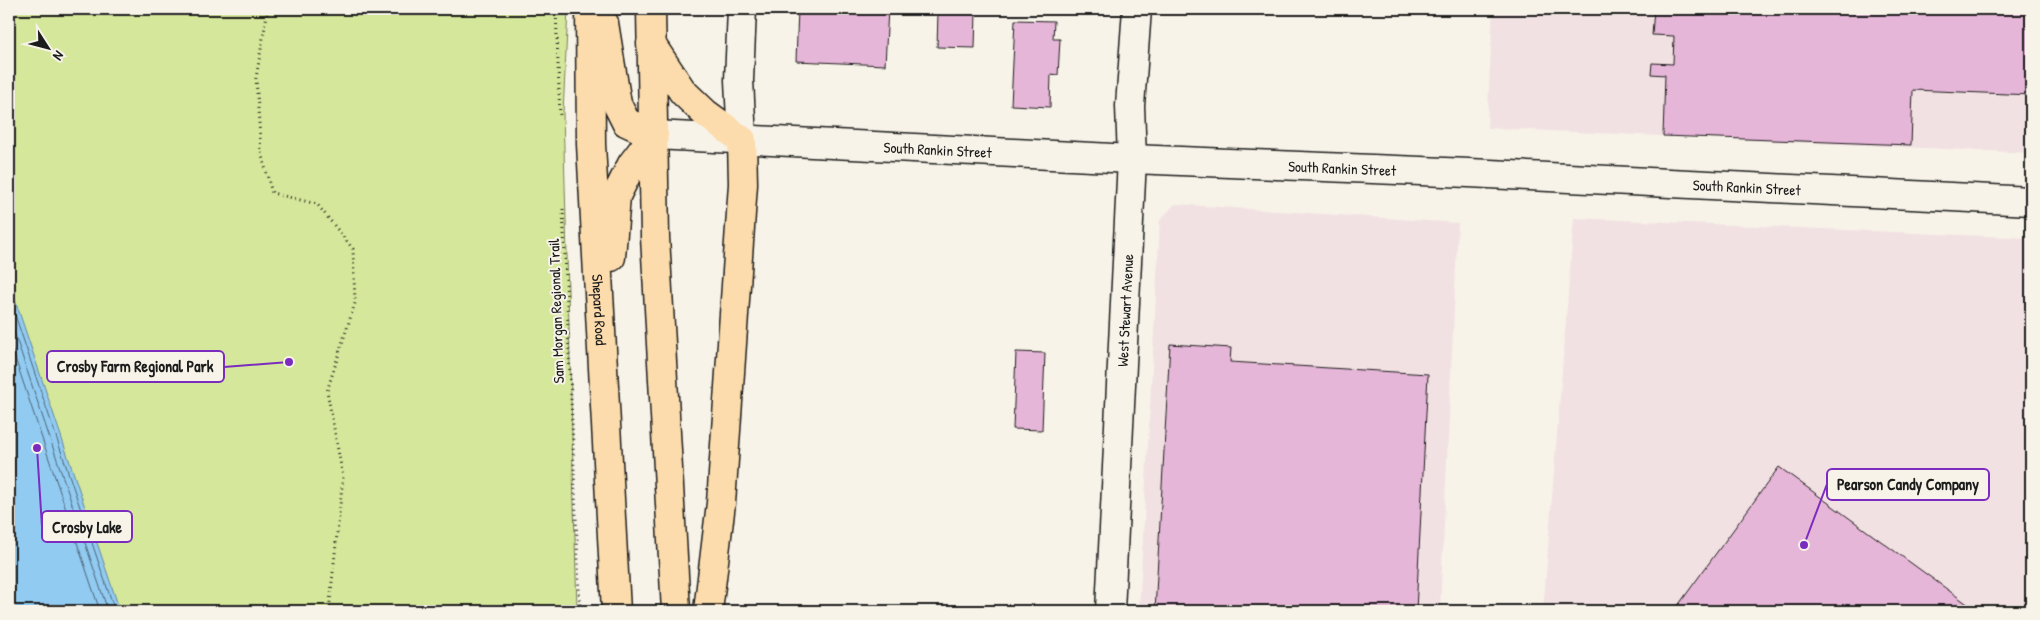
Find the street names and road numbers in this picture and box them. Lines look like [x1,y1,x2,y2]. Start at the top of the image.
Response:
street label: South Rankin Street [883,136,993,162]
street label: South Rankin Street [1288,155,1398,181]
street label: South Rankin Street [1692,174,1802,200]
street label: Sam Morgan Regional Trail [543,238,569,384]
street label: West Stewart Avenue [1111,253,1138,367]
street label: Shepard Road [587,274,612,346]

